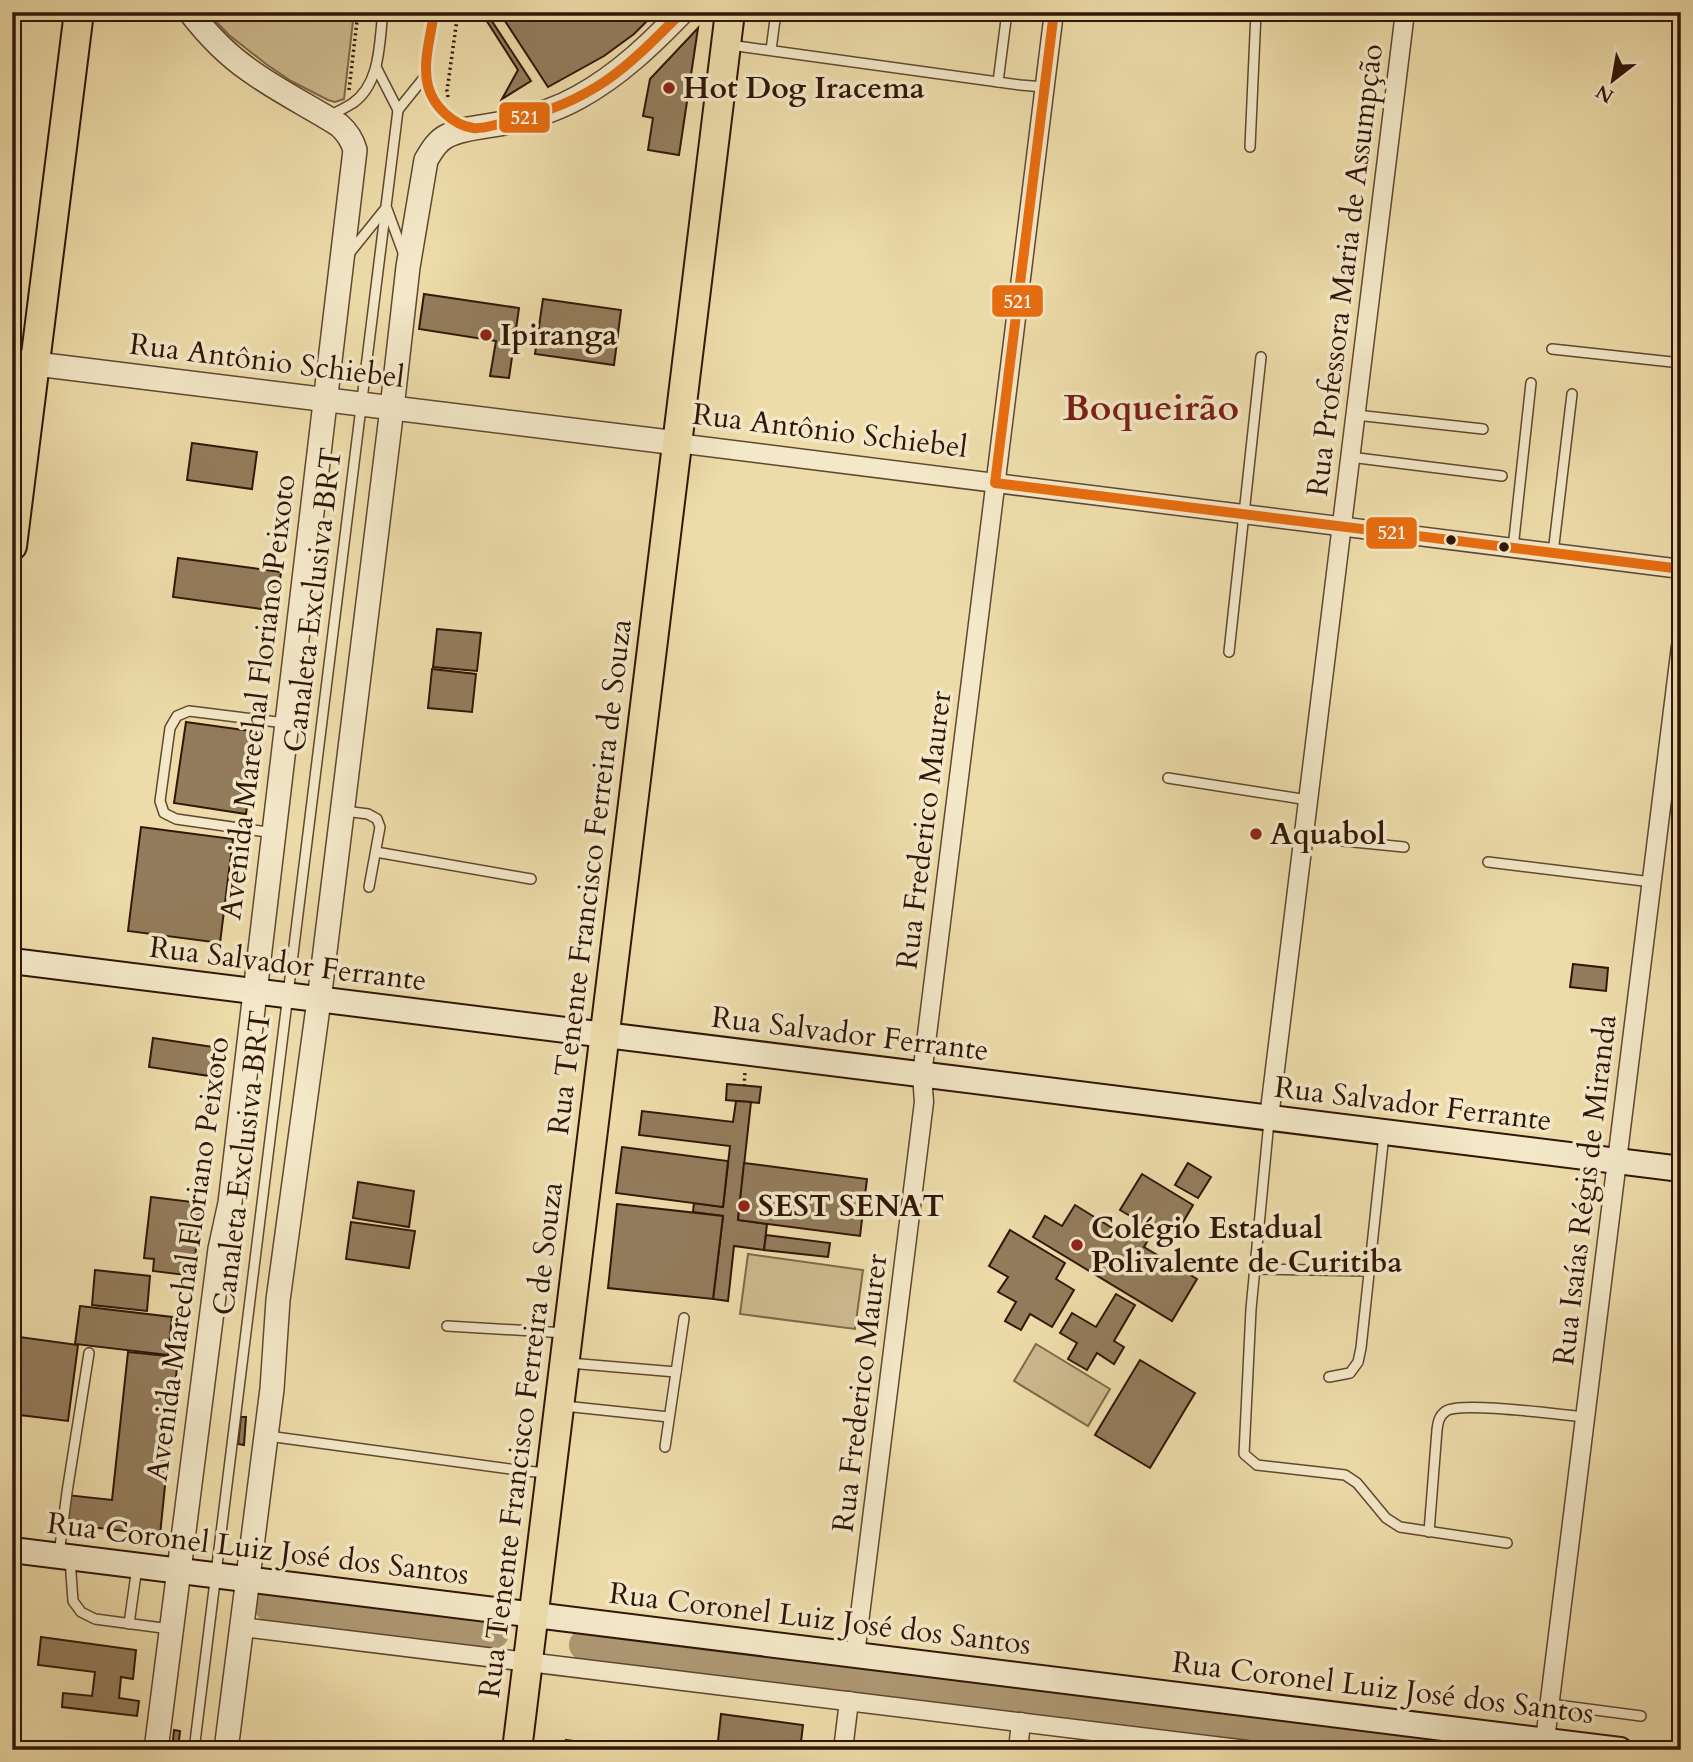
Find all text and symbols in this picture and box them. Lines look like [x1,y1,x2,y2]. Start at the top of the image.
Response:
street label: Rua Professora Maria de Assumpção [1297,41,1393,499]
north arrow [1578,46,1648,116]
place label: Hot Dog Iracema [683,68,925,109]
text: N [1591,78,1619,109]
marker: Hot Dog Iracema [661,80,677,96]
line badge: 521 [498,101,551,134]
text: 521 [510,105,540,131]
line badge: 521 [991,284,1044,318]
text: 521 [1003,289,1033,315]
place label: Ipiranga [500,315,617,356]
street label: Rua Antônio Schiebel [127,324,407,398]
marker: Ipiranga [478,327,494,343]
district label: Boqueirão [1063,383,1239,433]
street label: Rua Antônio Schiebel [690,394,970,468]
street label: Canaleta Exclusiva BRT [274,445,352,755]
street label: Avenida Marechal Floriano Peixoto [210,472,306,922]
line badge: 521 [1365,516,1418,550]
text: 521 [1377,520,1407,546]
unlabelled marker [1444,533,1458,547]
unlabelled marker [1497,540,1511,554]
street label: Rua Tenente Francisco Ferreira de Souza [538,617,642,1137]
street label: Rua Frederico Maurer [887,688,961,971]
place label: Aquabol [1270,814,1386,855]
marker: Aquabol [1248,826,1264,842]
street label: Rua Salvador Ferrante [147,927,429,1001]
street label: Rua Salvador Ferrante [709,997,991,1071]
street label: Canaleta Exclusiva BRT [203,1008,281,1318]
street label: Rua Isaías Régis de Miranda [1543,1012,1627,1368]
street label: Avenida Marechal Floriano Peixoto [136,1034,240,1484]
street label: Rua Salvador Ferrante [1272,1067,1554,1141]
street label: Rua Tenente Francisco Ferreira de Souza [469,1180,573,1700]
place label: SEST SENAT [758,1186,944,1227]
marker: SEST SENAT [736,1198,752,1214]
place label: Colégio Estadual Polivalente de Curitiba [1091,1208,1403,1283]
marker: Colégio Estadual Polivalente de Curitiba [1069,1237,1085,1253]
street label: Rua Frederico Maurer [823,1251,897,1534]
street label: Rua Coronel Luiz José dos Santos [45,1503,471,1595]
street label: Rua Coronel Luiz José dos Santos [607,1573,1033,1665]
street label: Rua Coronel Luiz José dos Santos [1170,1642,1596,1734]

